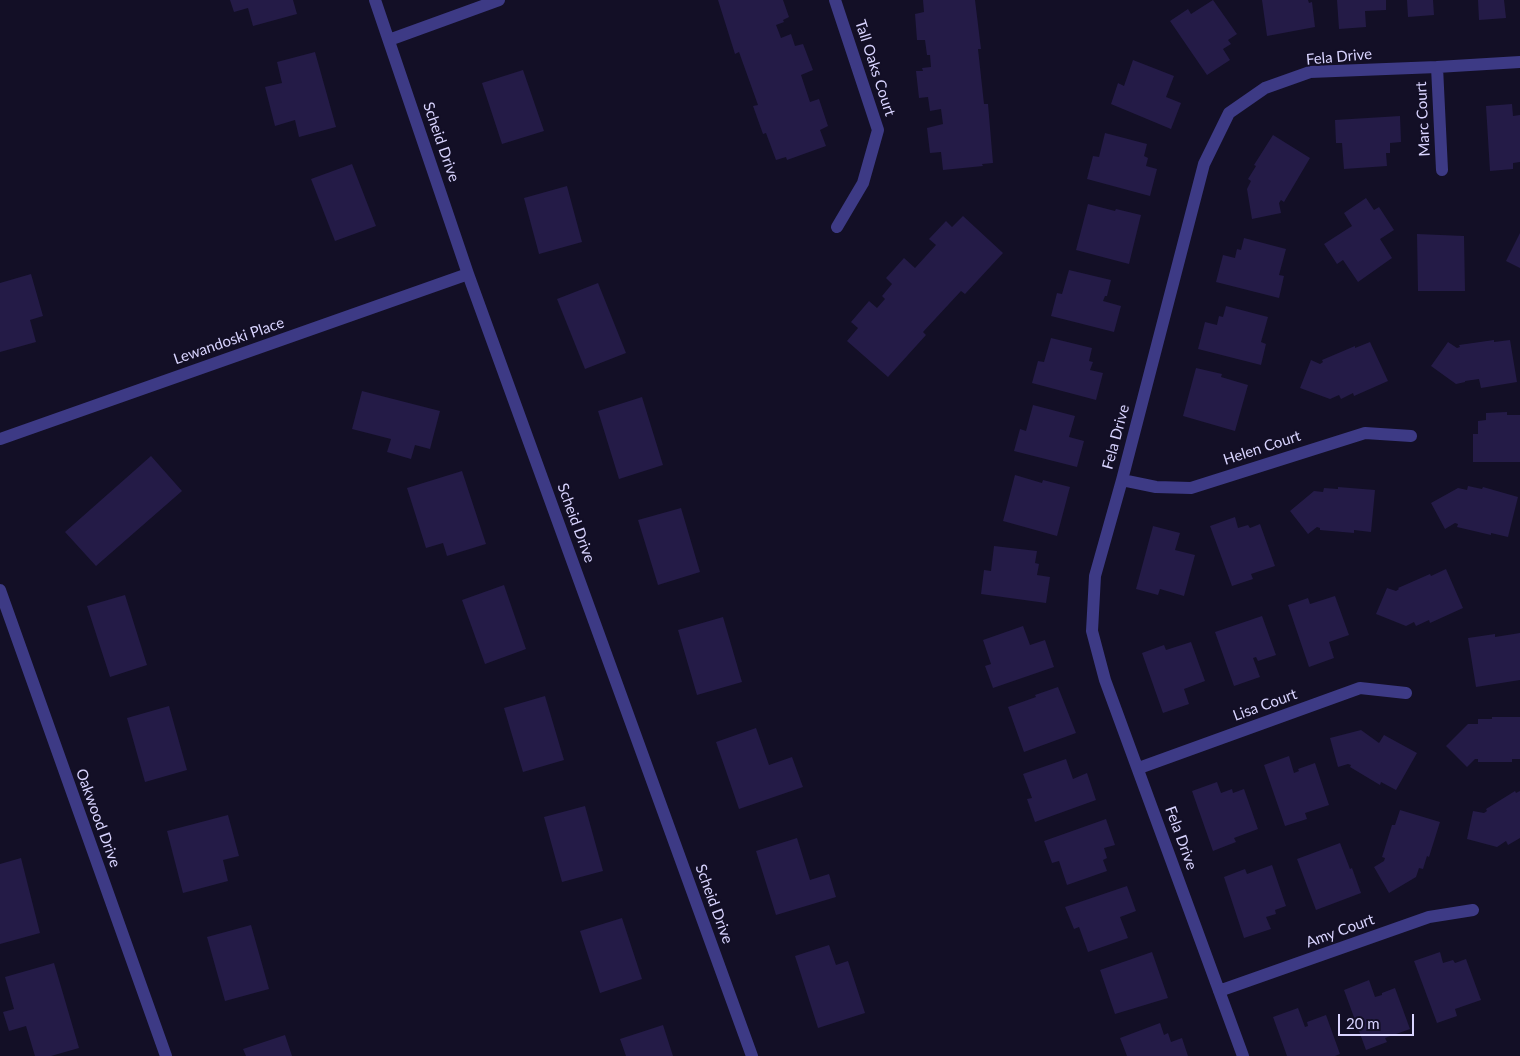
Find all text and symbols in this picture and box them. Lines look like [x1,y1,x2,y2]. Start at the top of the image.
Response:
street label: Tall Oaks Court [851,18,899,118]
street label: Fela Drive [1305,45,1373,69]
street label: Marc Court [1412,81,1434,157]
street label: Scheid Drive [419,100,463,184]
street label: Lewandoski Place [171,314,287,368]
street label: Fela Drive [1099,403,1133,471]
street label: Helen Court [1221,427,1303,469]
street label: Scheid Drive [553,481,599,565]
street label: Lisa Court [1231,685,1299,725]
street label: Oakwood Drive [72,766,124,870]
street label: Fela Drive [1161,804,1201,872]
street label: Scheid Drive [691,862,737,946]
street label: Amy Court [1303,910,1377,952]
scale bar [1340,1004,1416,1036]
text: 20 m [1346,1014,1380,1032]

